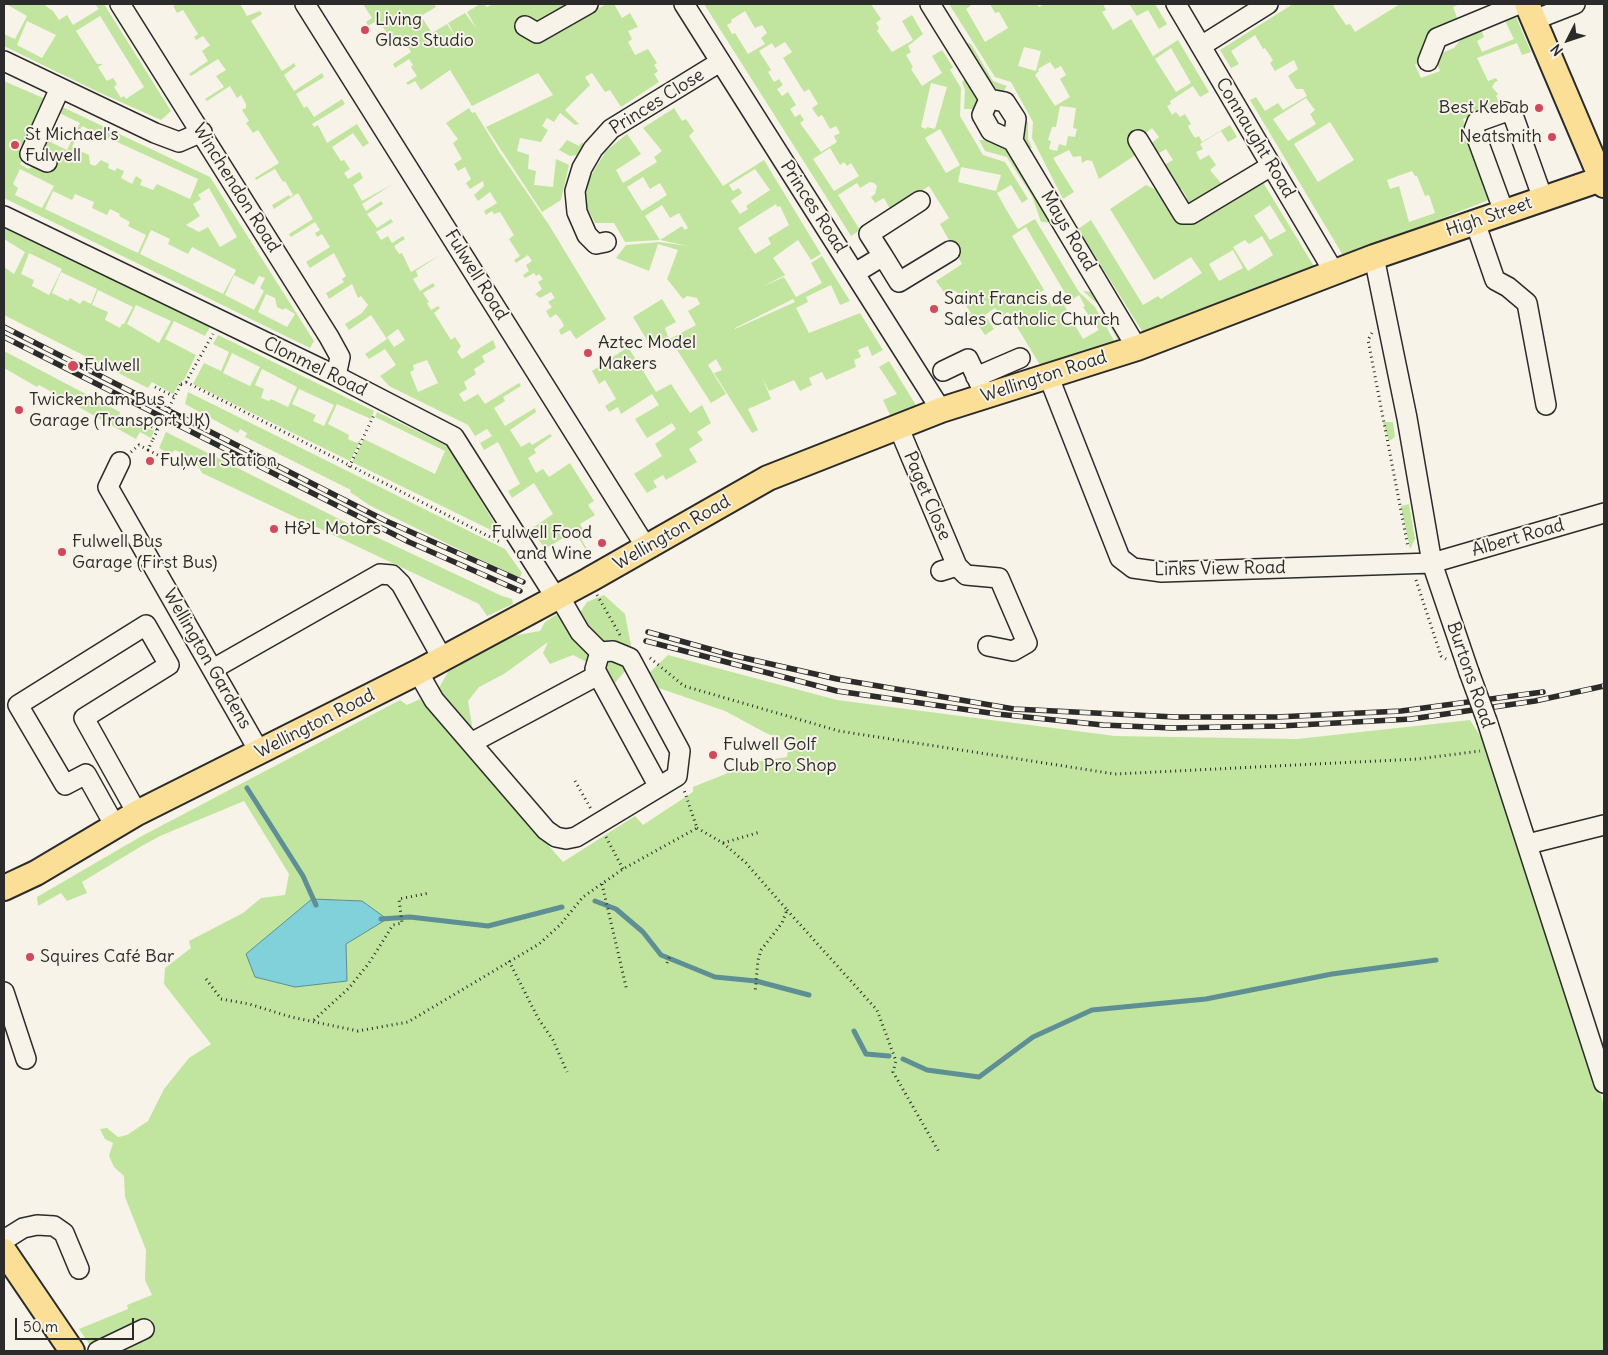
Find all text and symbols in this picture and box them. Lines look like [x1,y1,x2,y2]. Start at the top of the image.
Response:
place label: Living Glass Studio [375,9,474,52]
north arrow [1543,15,1593,65]
marker: Living Glass Studio [359,24,371,36]
text: N [1547,40,1567,59]
street label: Princes Close [606,64,708,140]
street label: Connaught Road [1211,74,1299,202]
place label: Best Kebab [1438,97,1529,119]
marker: Best Kebab [1533,102,1545,114]
street label: Winchendon Road [188,119,284,257]
place label: St Michael's Fulwell [25,124,119,166]
place label: Neatsmith [1459,126,1542,148]
marker: Neatsmith [1546,131,1558,143]
marker: St Michael's Fulwell [9,139,21,151]
street label: Princes Road [775,157,851,257]
street label: Mays Road [1036,187,1100,275]
street label: High Street [1443,192,1535,242]
street label: Fulwell Road [440,226,512,324]
place label: Saint Francis de Sales Catholic Church [944,288,1120,330]
marker: Saint Francis de Sales Catholic Church [928,303,940,315]
place label: Aztec Model Makers [598,332,696,374]
street label: Clonmel Road [260,333,370,401]
street label: Wellington Road [978,346,1110,408]
marker: Aztec Model Makers [582,347,594,359]
place label: Fulwell [84,355,140,377]
marker: Fulwell [66,359,80,373]
place label: Twickenham Bus Garage (Transport UK) [29,389,210,432]
marker: Twickenham Bus Garage (Transport UK) [13,404,25,416]
street label: Paget Close [899,448,955,544]
place label: Fulwell Station [160,450,277,472]
marker: Fulwell Station [144,455,156,467]
street label: Wellington Road [610,491,734,575]
street label: Albert Road [1469,515,1567,561]
place label: H&L Motors [284,518,381,540]
place label: Fulwell Food and Wine [492,522,592,564]
marker: H&L Motors [268,523,280,535]
place label: Fulwell Bus Garage (First Bus) [72,531,218,574]
marker: Fulwell Food and Wine [596,537,608,549]
marker: Fulwell Bus Garage (First Bus) [56,546,68,558]
street label: Links View Road [1154,557,1286,581]
street label: Wellington Gardens [158,585,256,733]
street label: Burtons Road [1442,619,1498,731]
street label: Wellington Road [252,685,378,763]
place label: Fulwell Golf Club Pro Shop [723,734,837,776]
marker: Fulwell Golf Club Pro Shop [707,749,719,761]
place label: Squires Café Bar [40,946,174,968]
marker: Squires Café Bar [24,951,36,963]
scale bar [18,1308,136,1340]
text: 50 m [23,1317,58,1336]

